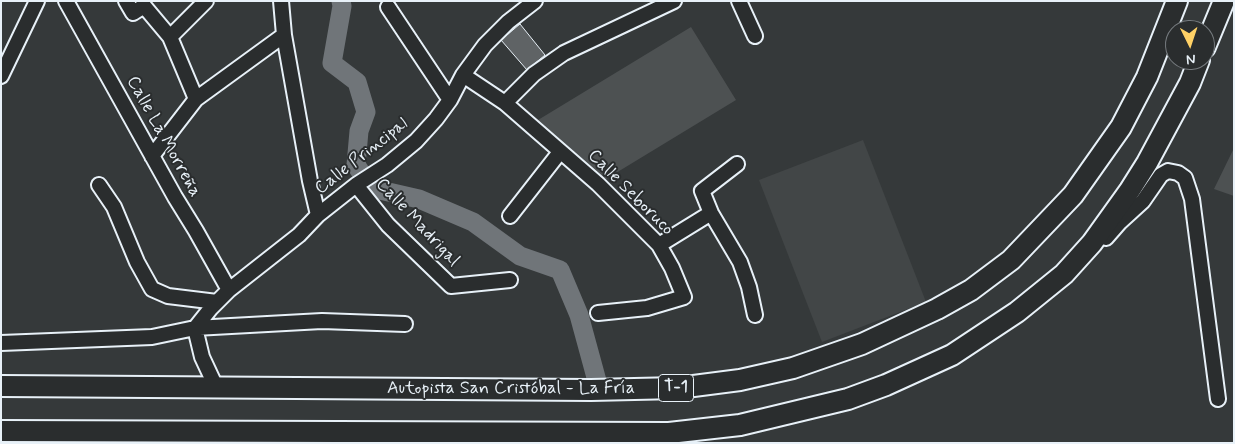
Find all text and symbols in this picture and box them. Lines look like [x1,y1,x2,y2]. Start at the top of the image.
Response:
north arrow [1165,20,1215,70]
text: N [1186,50,1196,68]
street label: Calle La Morreña [121,73,205,201]
street label: Calle Principal [311,114,413,200]
street label: Calle Seboruco [582,145,678,241]
street label: Calle Madrigal [370,174,464,272]
road number: T-1 [658,374,694,402]
street label: Autopista San Cristóbal - La Fría [387,378,635,400]

